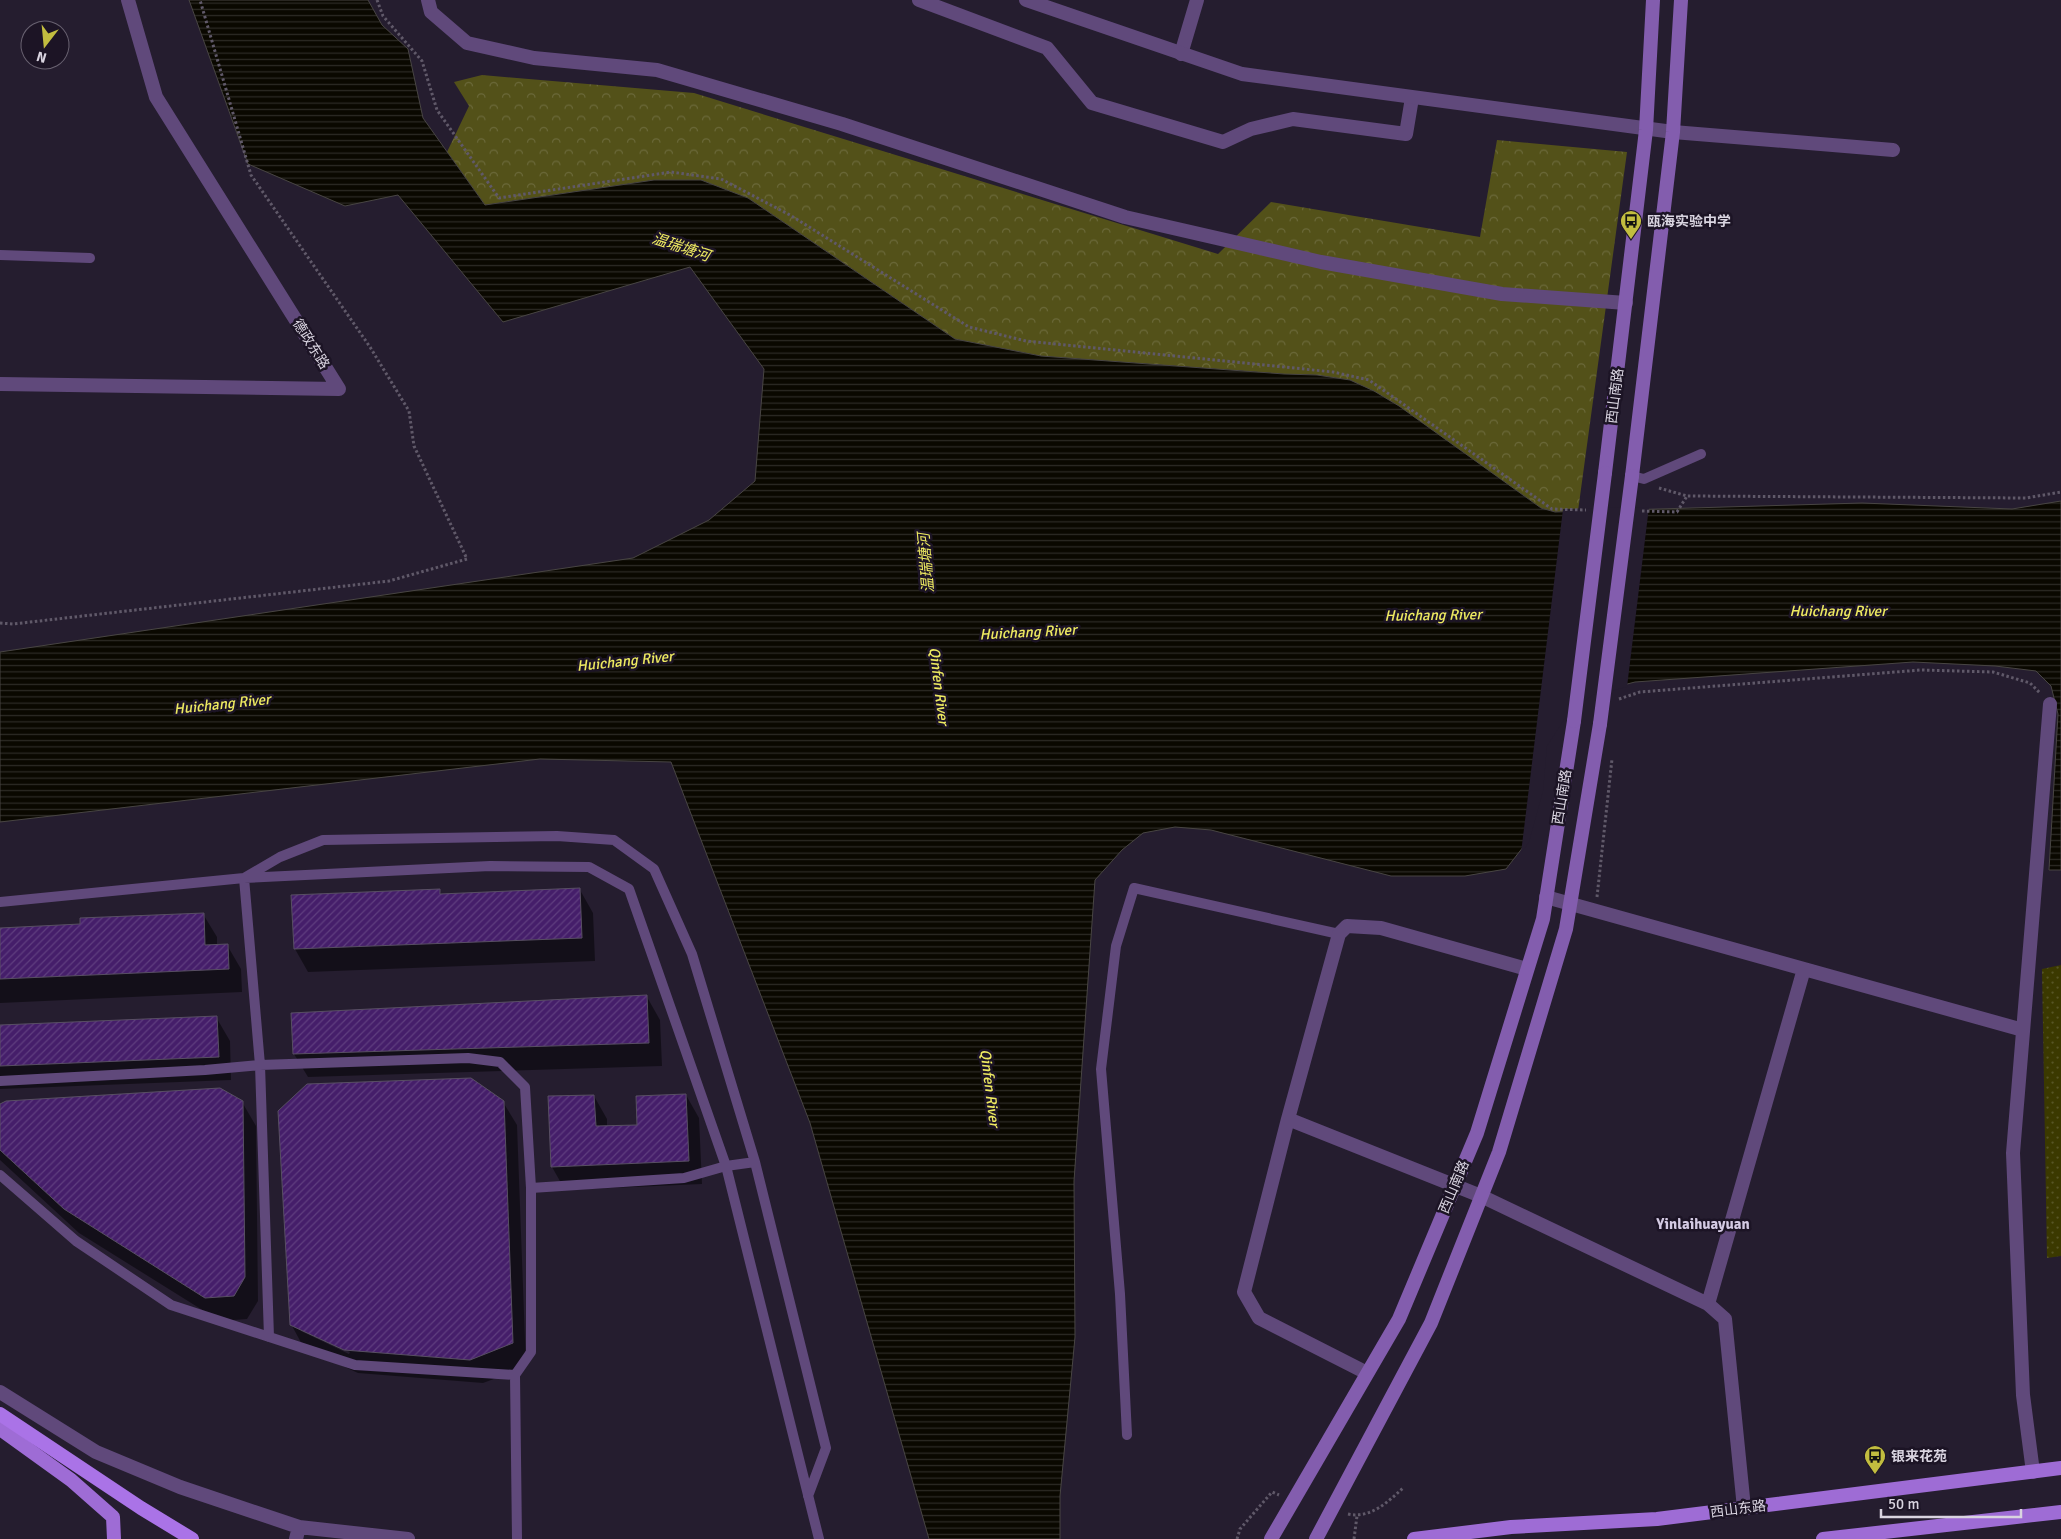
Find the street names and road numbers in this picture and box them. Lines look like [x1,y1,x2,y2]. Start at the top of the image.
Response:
street label: 德政东路 [289,316,333,372]
street label: 西山南路 [1603,367,1627,425]
street label: 西山南路 [1549,768,1575,826]
street label: 西山南路 [1435,1158,1473,1216]
street label: 西山东路 [1709,1497,1767,1521]

